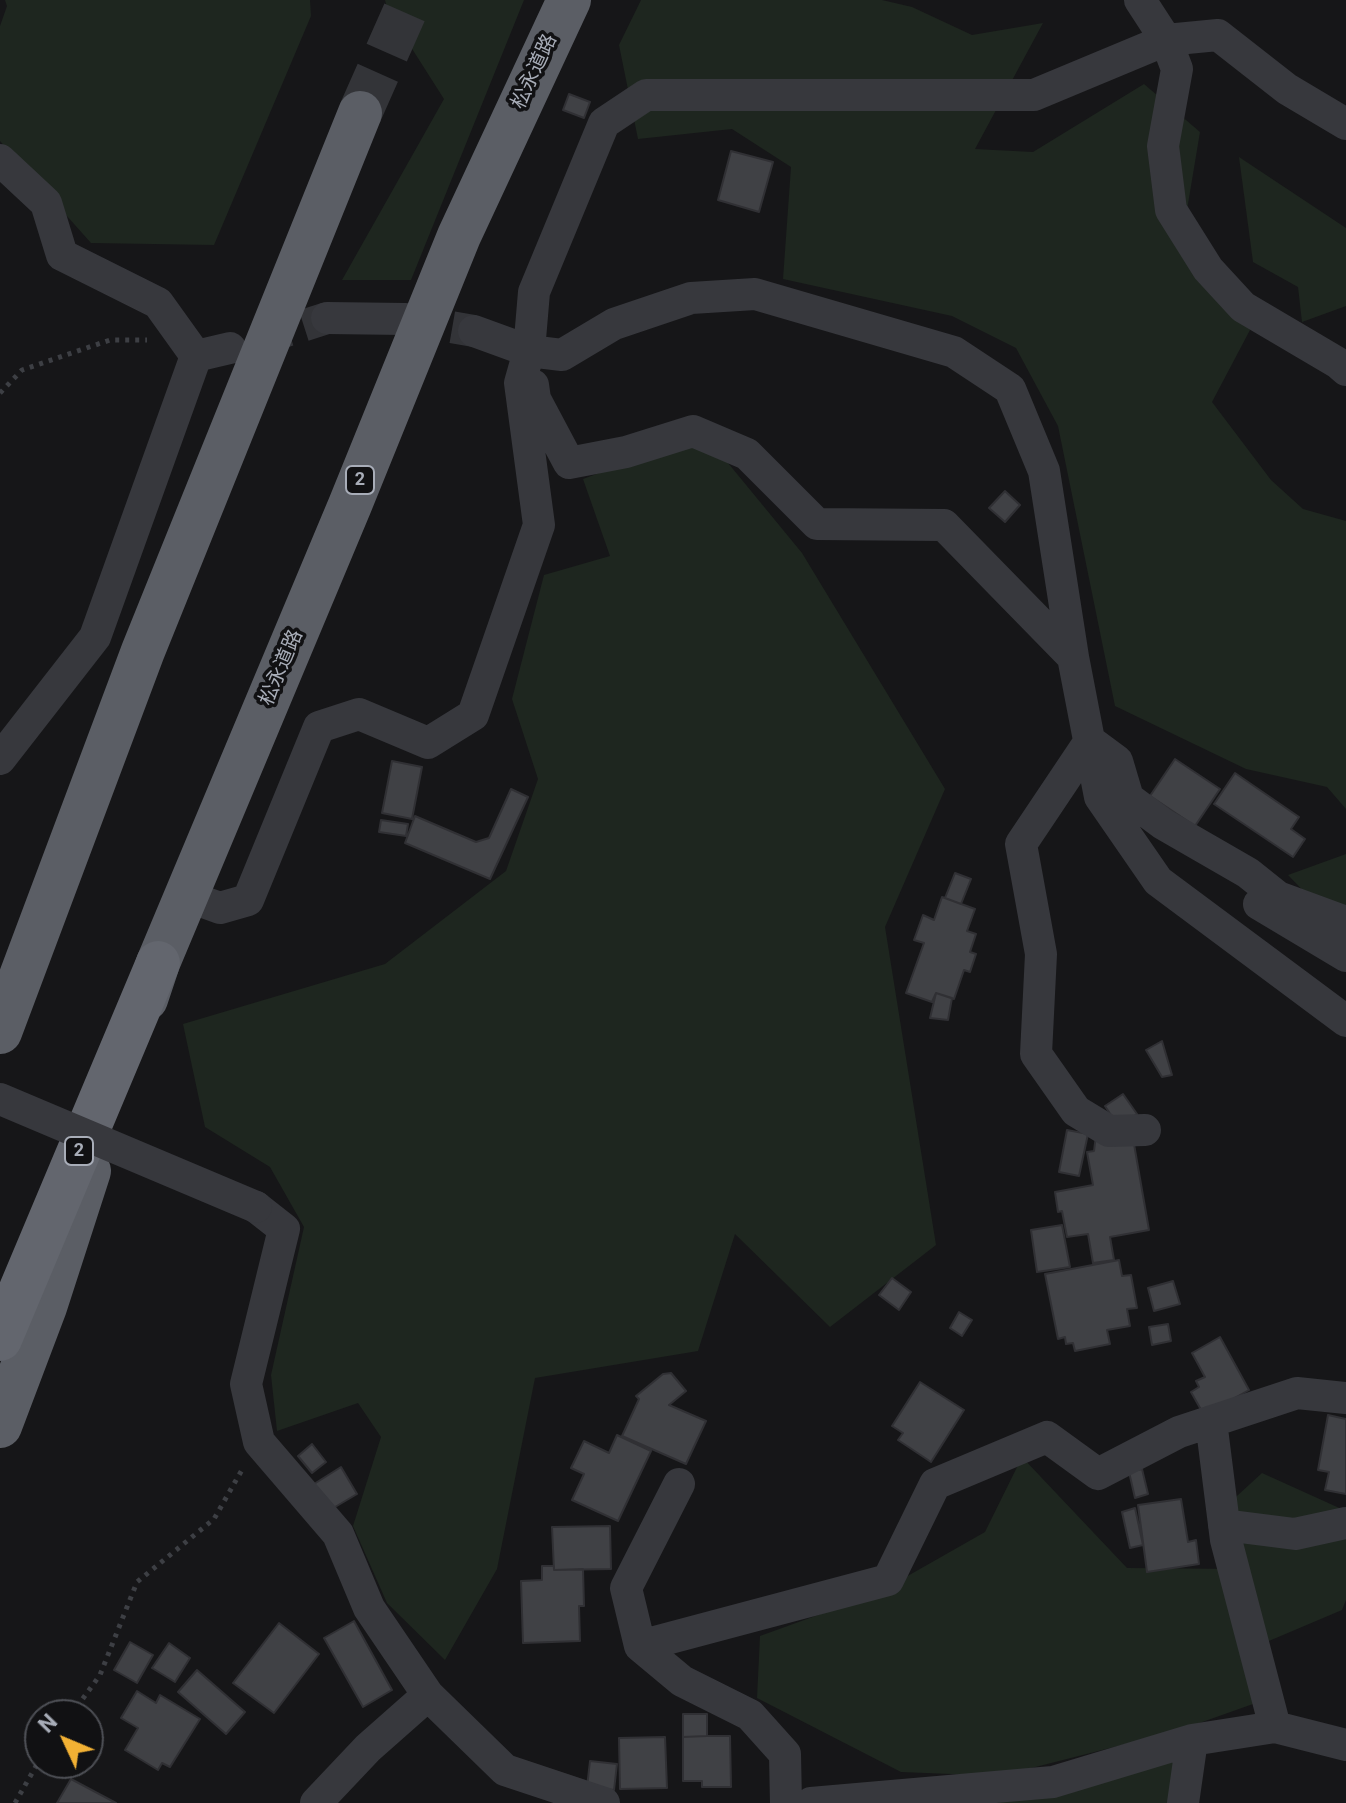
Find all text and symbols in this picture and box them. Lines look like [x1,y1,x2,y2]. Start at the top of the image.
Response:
street label: 松永道路 [507,31,563,113]
road number: 2 [346,466,374,494]
street label: 松永道路 [255,626,309,710]
road number: 2 [65,1137,93,1165]
north arrow [24,1699,104,1779]
text: N [33,1709,62,1738]

